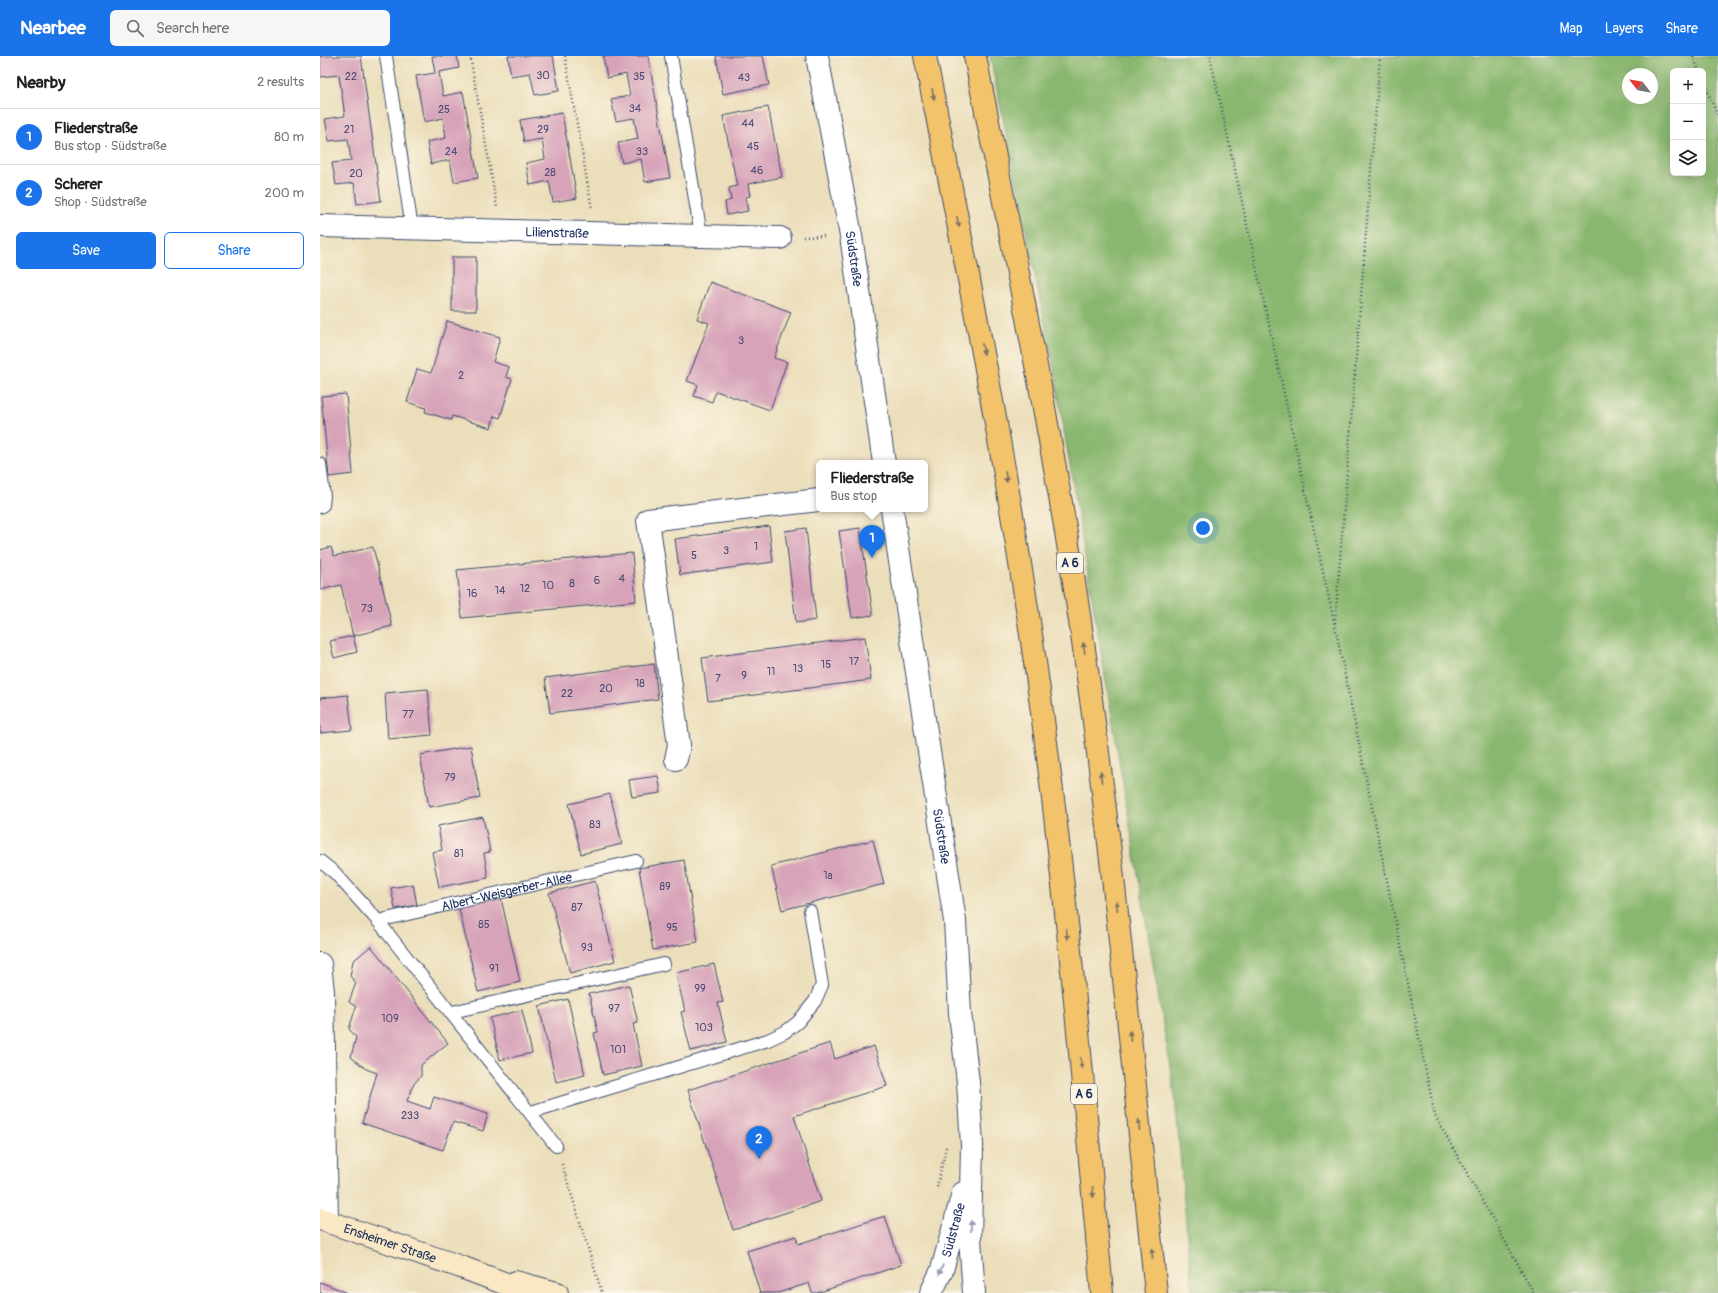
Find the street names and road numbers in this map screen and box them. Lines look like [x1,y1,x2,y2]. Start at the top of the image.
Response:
street label: Lilienstraße [525,224,589,242]
street label: Südstraße [841,230,865,288]
road number: A 6 [1057,553,1083,573]
street label: Südstraße [929,807,953,866]
street label: Albert-Weisgerber-Allee [440,869,574,915]
road number: A 6 [1071,1084,1097,1104]
street label: Südstraße [939,1201,969,1259]
street label: Ensheimer Straße [341,1221,439,1267]

